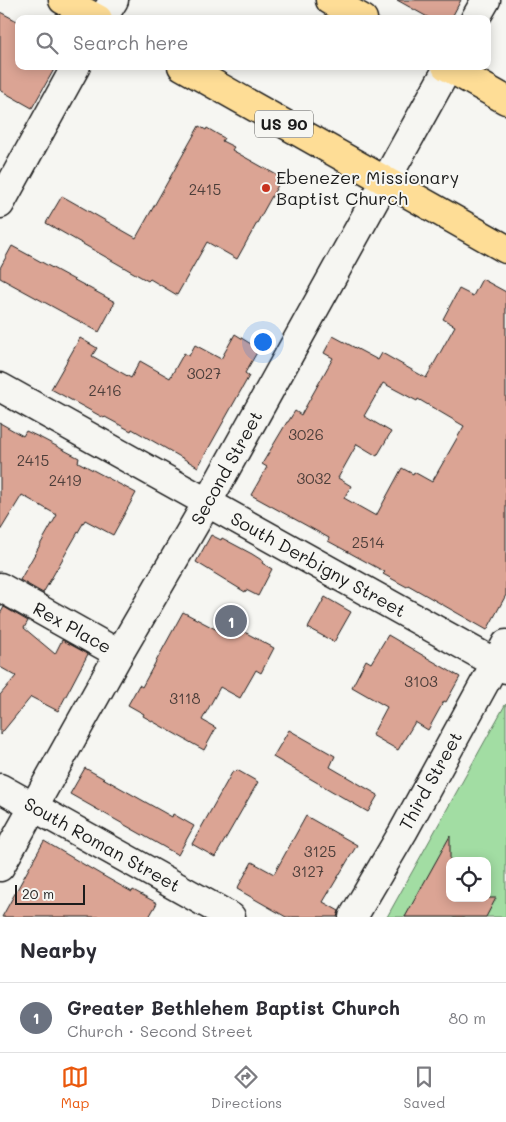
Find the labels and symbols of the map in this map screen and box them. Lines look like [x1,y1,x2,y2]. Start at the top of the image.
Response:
road number: US 90 [255,110,313,138]
place label: Ebenezer Missionary Baptist Church [276,165,459,210]
house number: 2415 [189,179,221,199]
marker: Ebenezer Missionary Baptist Church [260,182,272,194]
your location [250,329,276,355]
house number: 3027 [187,363,221,383]
house number: 2416 [89,380,121,400]
street label: Second Street [185,406,267,529]
house number: 3026 [288,424,324,444]
house number: 2415 [17,450,49,470]
house number: 3032 [296,468,332,488]
house number: 2419 [49,470,81,490]
street label: South Derbigny Street [227,506,410,622]
house number: 2514 [352,532,384,552]
street label: Rex Place [29,596,116,658]
pin: 1 [215,602,247,640]
house number: 3103 [404,671,438,691]
house number: 3118 [169,688,201,708]
street label: Third Street [393,727,467,834]
street label: South Roman Street [20,791,185,897]
house number: 3125 [304,841,336,861]
house number: 3127 [292,861,324,881]
scale bar [15,882,85,905]

